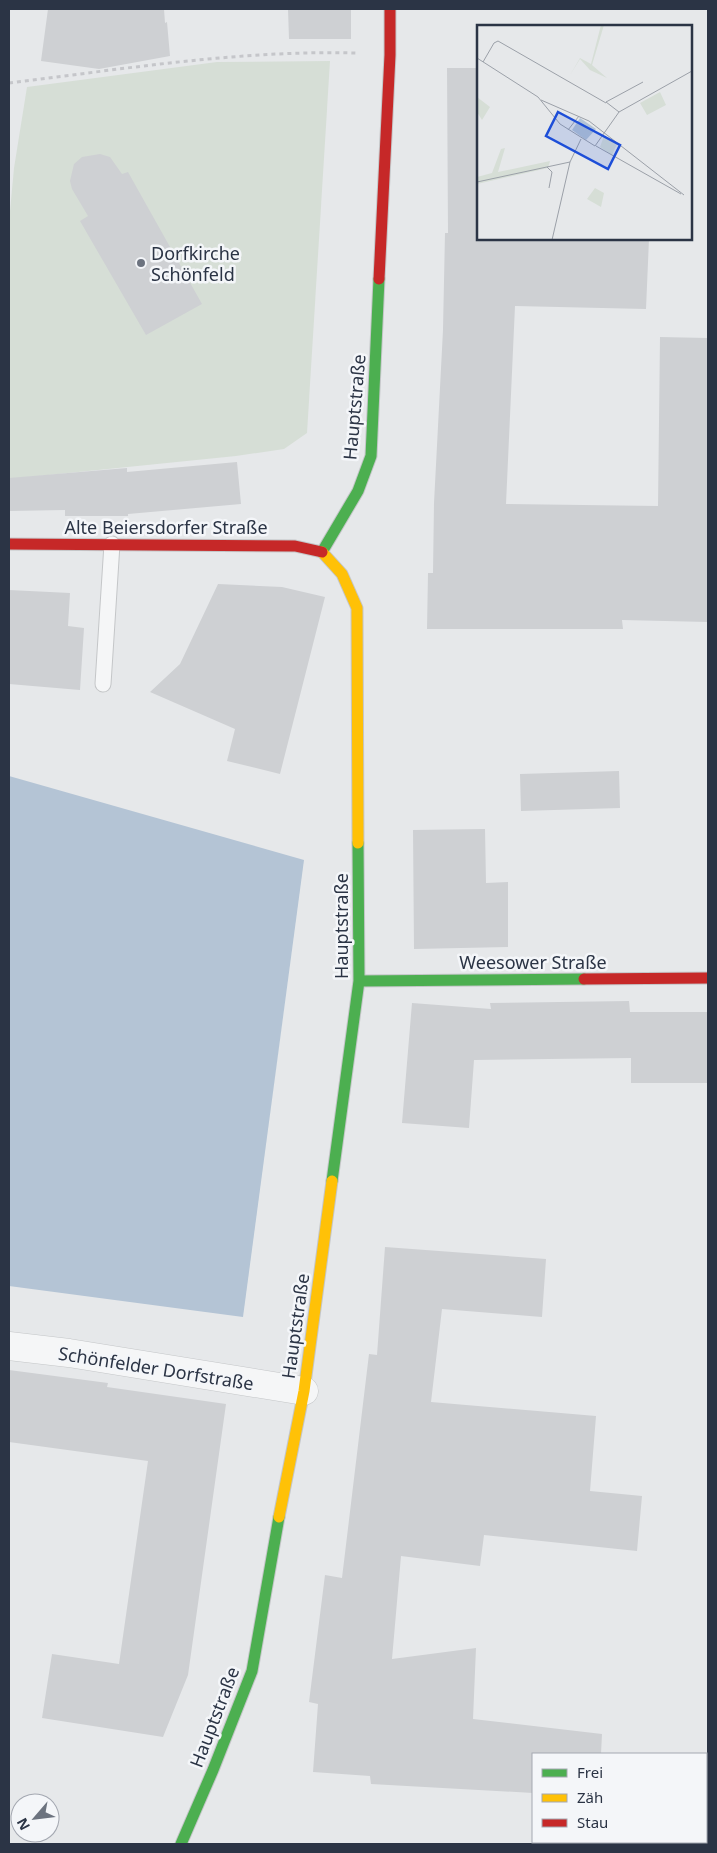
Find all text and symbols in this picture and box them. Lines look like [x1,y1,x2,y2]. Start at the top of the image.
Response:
inset map [477,25,692,240]
place label: Dorfkirche Schönfeld [151,241,240,286]
marker: Dorfkirche Schönfeld [135,257,147,269]
street label: Hauptstraße [337,353,371,461]
street label: Alte Beiersdorfer Straße [64,515,268,539]
street label: Hauptstraße [329,873,353,979]
street label: Weesower Straße [459,950,607,974]
street label: Hauptstraße [276,1272,314,1380]
street label: Schönfelder Dorfstraße [57,1341,255,1395]
street label: Hauptstraße [184,1663,244,1771]
legend [532,1753,707,1843]
text: Frei [577,1762,603,1782]
text: Zäh [577,1787,603,1807]
north arrow [10,1793,60,1843]
text: Stau [577,1812,608,1832]
text: N [12,1815,34,1834]

